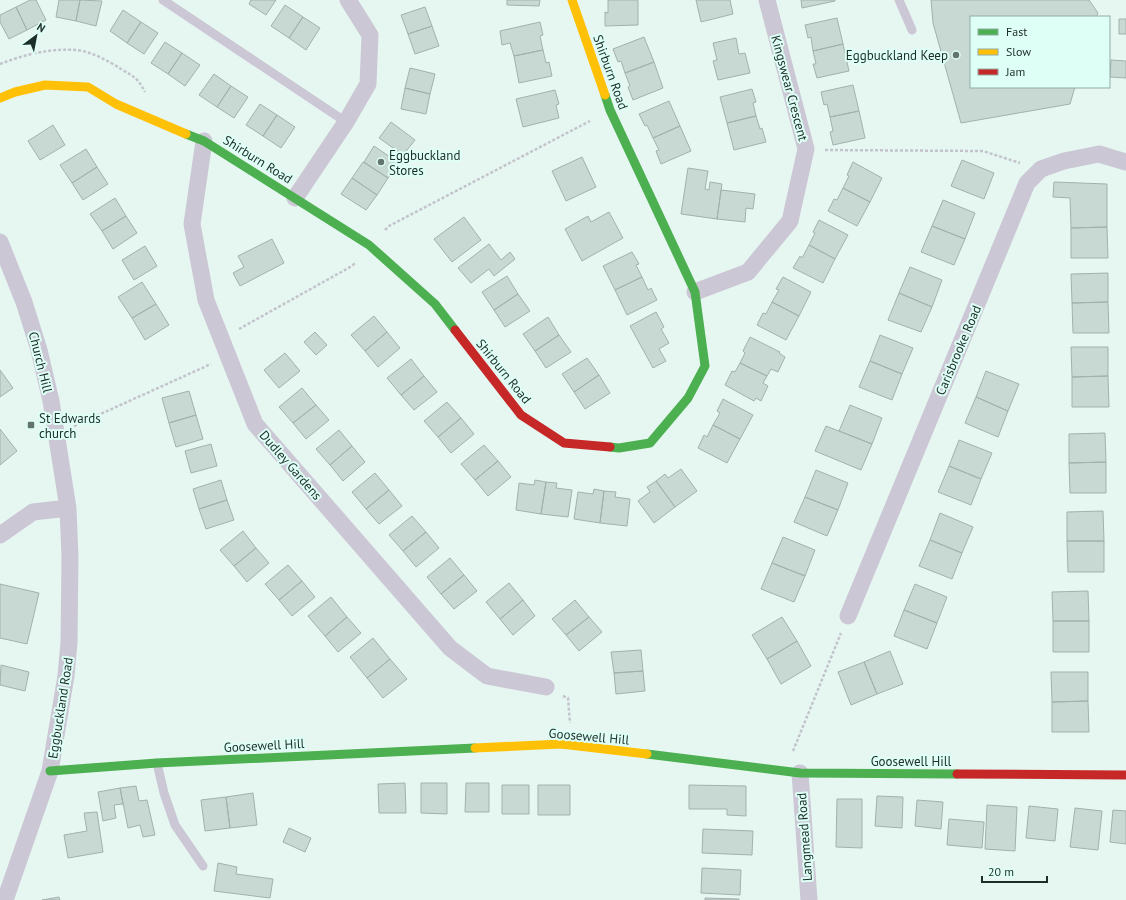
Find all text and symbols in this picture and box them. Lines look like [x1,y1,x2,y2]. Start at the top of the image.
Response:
north arrow [16,16,56,56]
legend [970,16,1110,88]
text: N [35,20,48,35]
text: Fast [1006,24,1027,39]
street label: Shirburn Road [589,32,632,112]
street label: Kingswear Crescent [767,33,812,143]
text: Slow [1006,44,1031,59]
place label: Eggbuckland Keep [846,47,948,64]
marker: Eggbuckland Keep [951,50,961,60]
text: Jam [1005,64,1025,79]
street label: Shirburn Road [220,131,296,187]
place label: Eggbuckland Stores [389,147,460,179]
marker: Eggbuckland Stores [376,157,386,167]
street label: Carisbrooke Road [932,303,985,398]
street label: Church Hill [25,330,56,395]
street label: Shirburn Road [472,335,535,407]
place label: St Edwards church [39,410,101,442]
marker: St Edwards church [26,420,36,430]
street label: Dudley Gardens [256,427,325,504]
street label: Eggbuckland Road [44,656,77,760]
street label: Goosewell Hill [548,725,630,749]
street label: Goosewell Hill [223,735,305,756]
street label: Goosewell Hill [871,753,952,770]
street label: Langmead Road [793,792,816,882]
scale bar [982,858,1047,884]
text: 20 m [988,864,1014,879]

